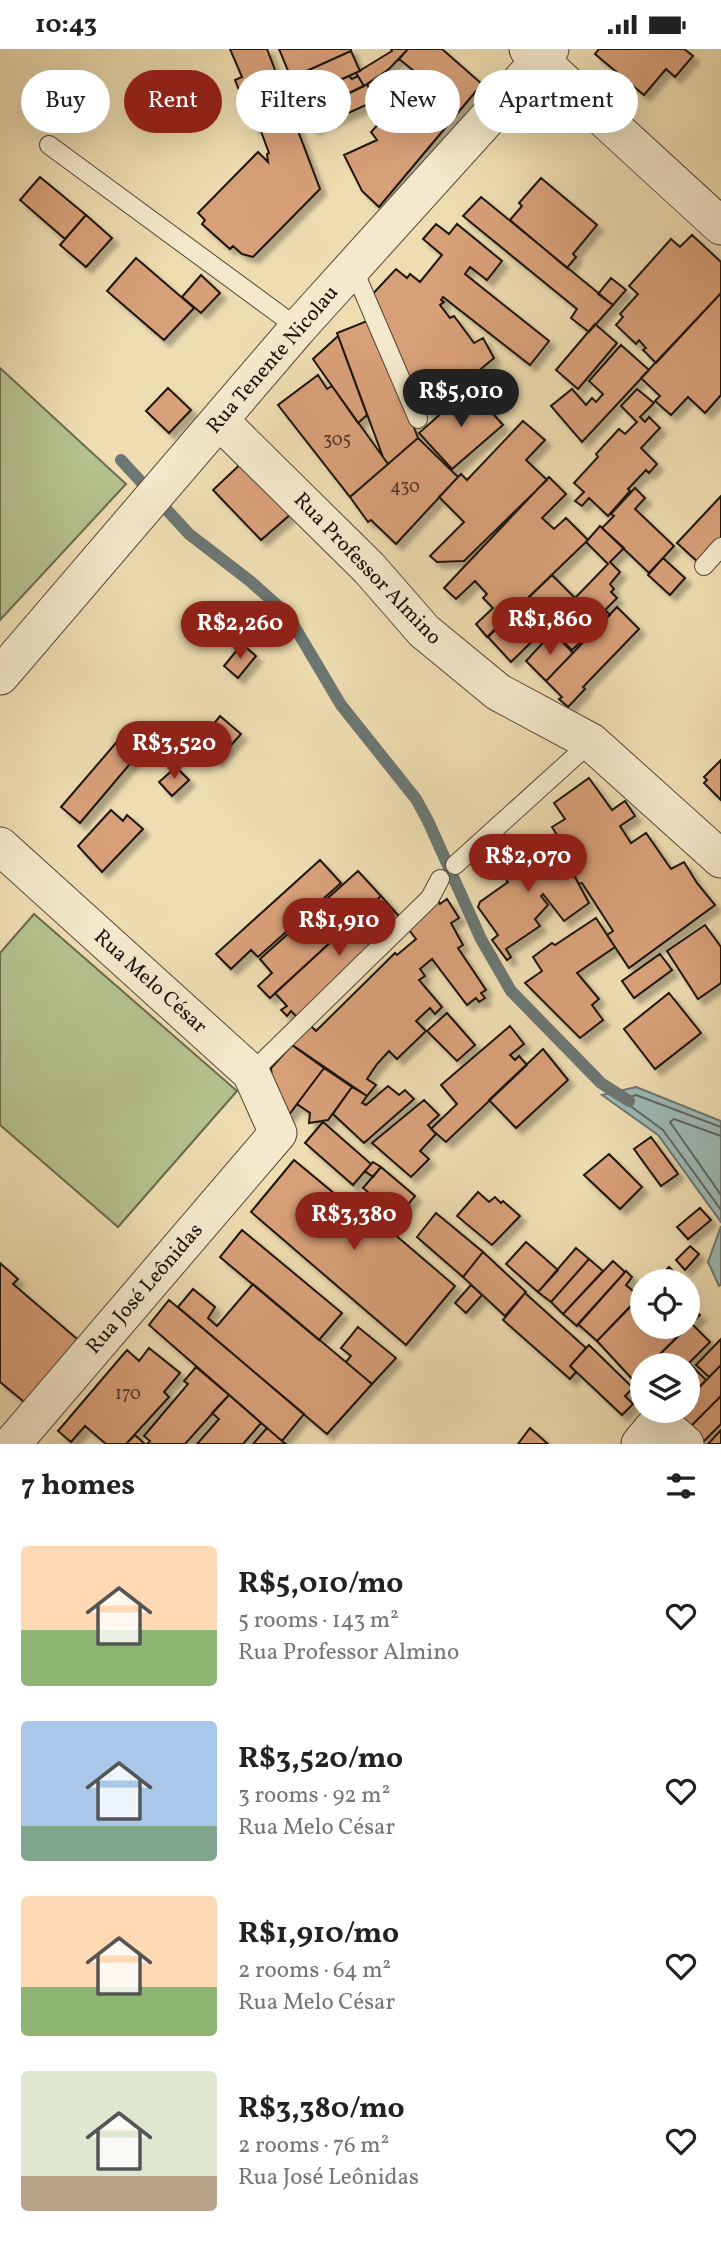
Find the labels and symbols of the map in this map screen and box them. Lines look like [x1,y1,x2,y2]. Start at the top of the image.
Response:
street label: Rua Tenente Nicolau [200,279,346,441]
pin: R$5,010 [396,369,526,429]
house number: 305 [323,428,351,453]
house number: 430 [390,475,420,500]
street label: Rua Professor Almino [286,486,448,652]
pin: R$1,860 [485,597,615,657]
pin: R$2,260 [175,601,305,661]
pin: R$3,520 [109,721,239,781]
pin: R$2,070 [463,835,593,894]
pin: R$1,910 [274,899,404,958]
street label: Rua Melo César [87,923,213,1041]
pin: R$3,380 [289,1193,419,1252]
street label: Rua José Leônidas [80,1217,210,1361]
house number: 170 [115,1382,141,1407]

